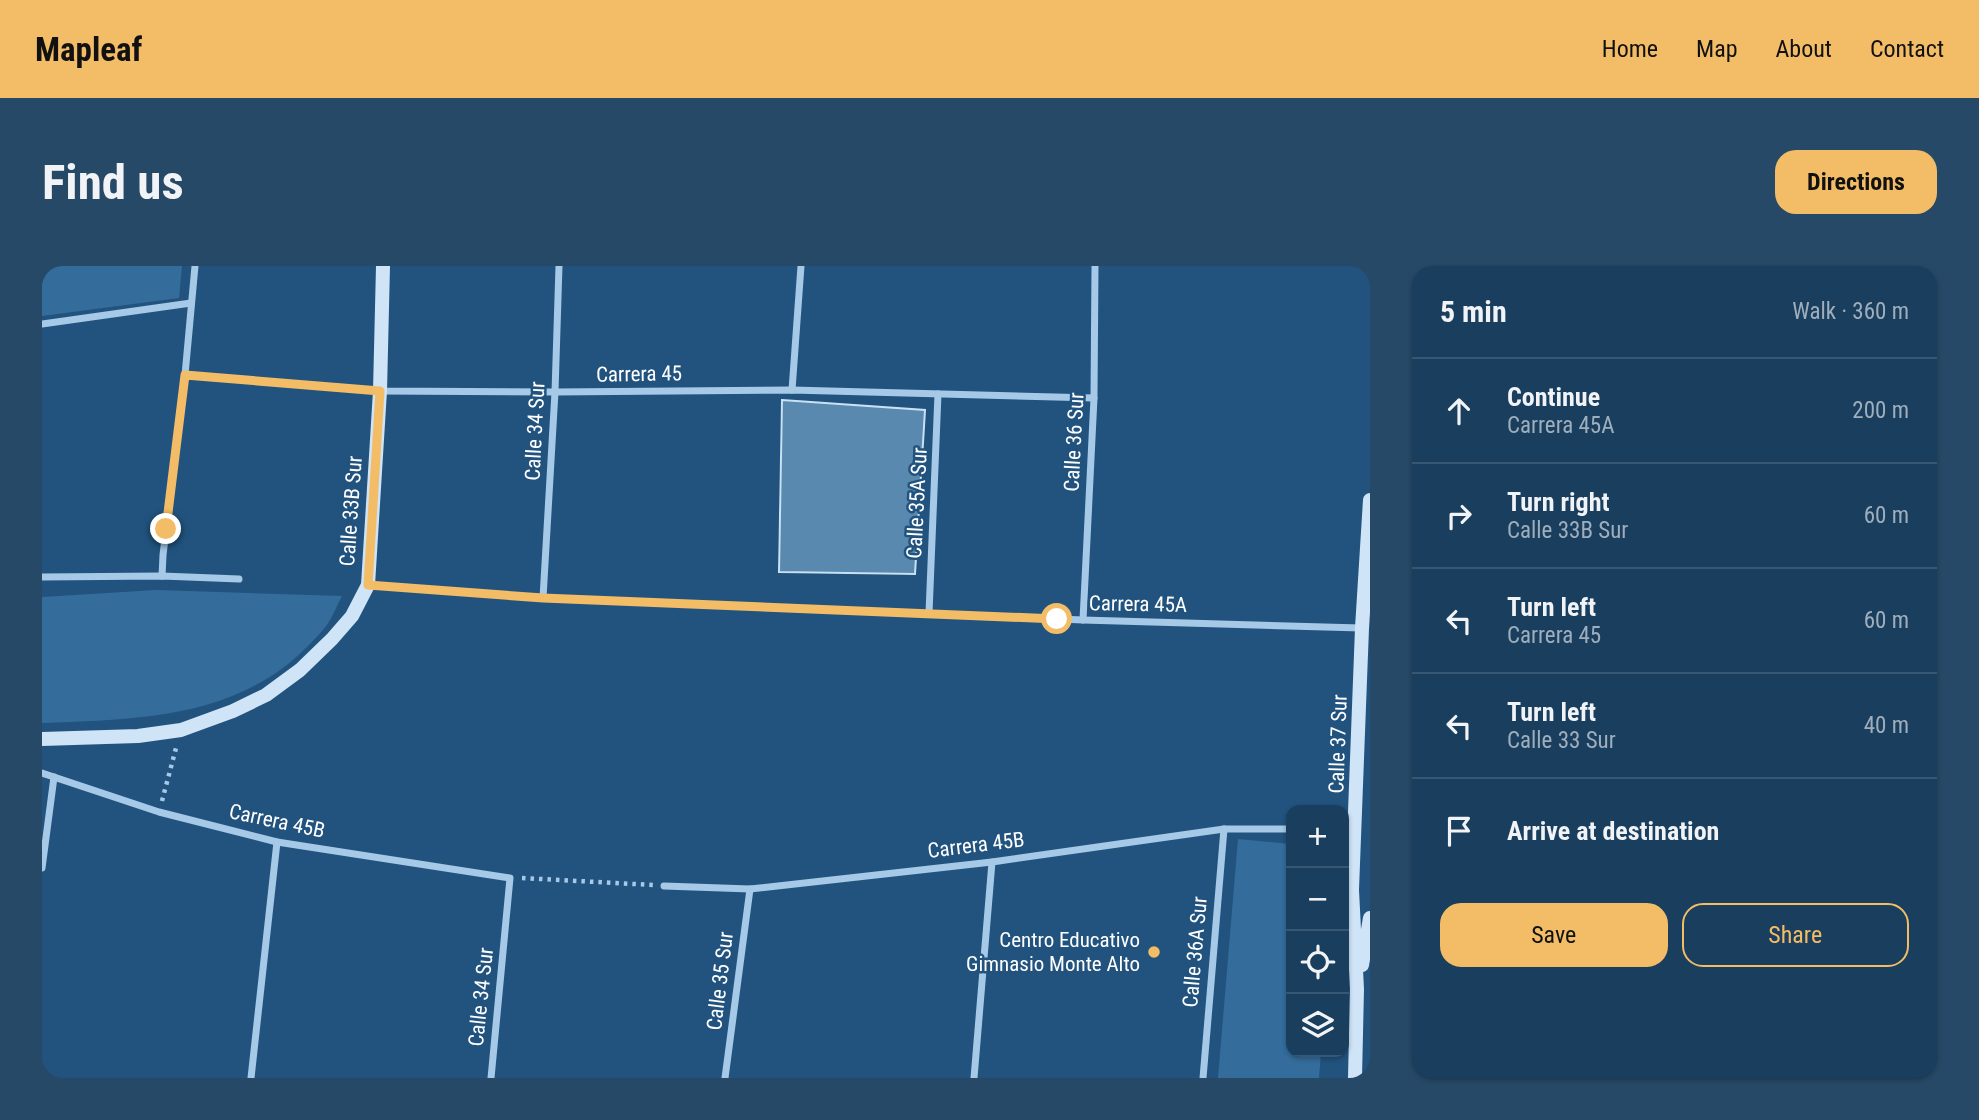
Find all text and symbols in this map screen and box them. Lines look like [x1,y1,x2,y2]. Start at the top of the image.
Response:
text: Mapleaf [35,30,142,69]
text: Home [1602,35,1658,63]
text: Map [1696,35,1738,63]
text: About [1776,35,1832,63]
text: Contact [1870,35,1944,63]
button: Directions [1775,150,1937,214]
text: Find us [42,154,184,211]
text: 5 min [1440,294,1507,329]
text: Walk · 360 m [1792,298,1909,325]
street label: Carrera 45 [596,361,682,387]
street label: Calle 34 Sur [520,381,550,481]
text: Continue [1507,382,1600,412]
street label: Calle 36 Sur [1059,392,1089,492]
icon: ahead [1440,392,1478,430]
text: 200 m [1852,397,1909,424]
text: Carrera 45A [1507,412,1614,439]
street label: Calle 35A Sur [902,447,932,559]
street label: Calle 33B Sur [335,455,367,567]
text: Turn right [1507,487,1609,517]
icon: right [1440,497,1478,535]
text: 60 m [1864,502,1909,529]
route end [150,513,181,544]
text: Calle 33B Sur [1507,517,1628,544]
street label: Carrera 45A [1089,591,1187,617]
text: Turn left [1507,592,1596,622]
icon: left [1440,602,1478,640]
route start [1041,603,1072,634]
text: 60 m [1864,607,1909,634]
text: Carrera 45 [1507,622,1601,649]
street label: Calle 37 Sur [1324,694,1352,794]
text: Turn left [1507,697,1596,727]
icon: left [1440,707,1478,745]
text: 40 m [1864,712,1909,739]
text: Calle 33 Sur [1507,727,1616,754]
street label: Carrera 45B [227,799,327,843]
map controls [1286,805,1349,1057]
button: + [1286,805,1349,868]
icon: arrive [1440,812,1478,850]
text: Arrive at destination [1507,816,1719,846]
street label: Carrera 45B [926,827,1026,863]
button: − [1286,868,1349,931]
street label: Calle 36A Sur [1178,895,1212,1009]
button: Save [1440,903,1668,967]
button: Share [1682,903,1909,967]
place label: Centro Educativo Gimnasio Monte Alto [966,928,1140,976]
street label: Calle 35 Sur [702,930,738,1032]
button: locate [1286,931,1349,994]
marker: Centro Educativo Gimnasio Monte Alto [1146,944,1162,960]
street label: Calle 34 Sur [464,946,498,1048]
button: layers [1286,994,1349,1057]

